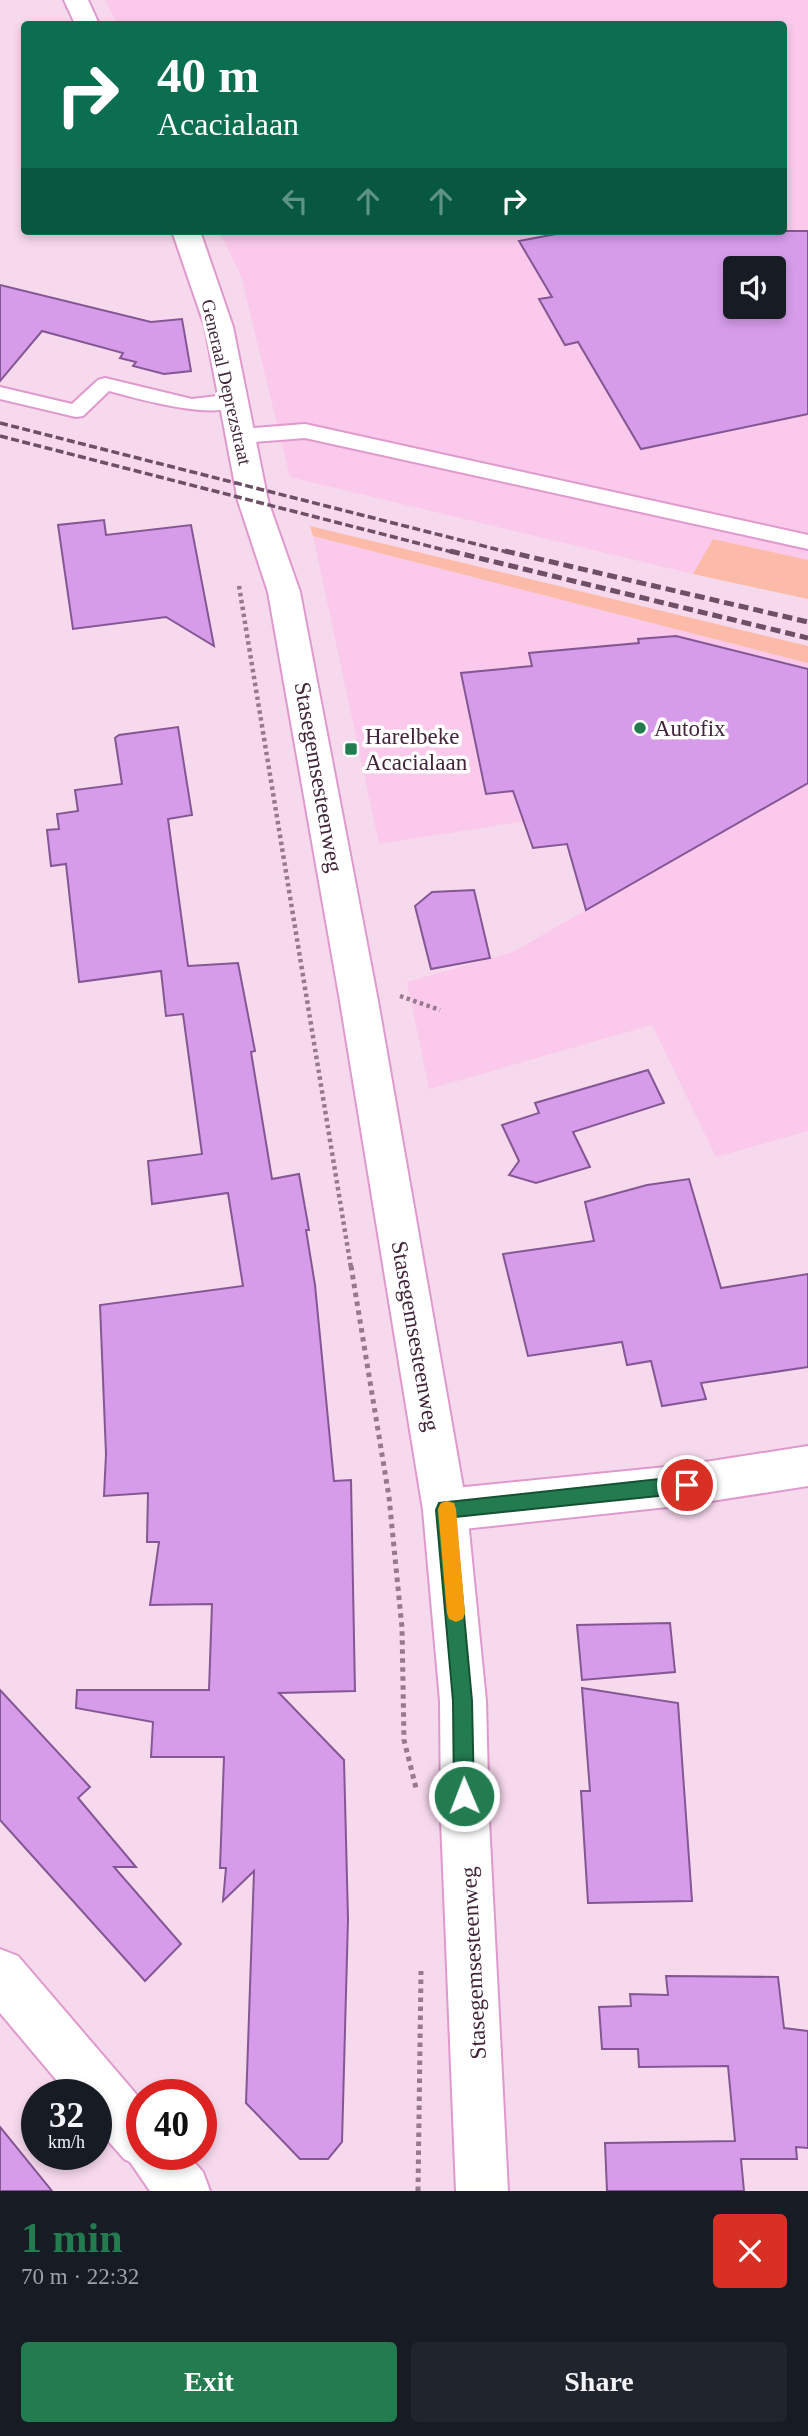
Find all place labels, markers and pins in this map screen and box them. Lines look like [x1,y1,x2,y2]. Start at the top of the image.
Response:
place label: Autofix [654,716,726,741]
marker: Autofix [632,720,648,736]
place label: Harelbeke Acacialaan [365,724,468,775]
marker: Harelbeke Acacialaan [343,741,359,757]
pin [657,1455,717,1515]

